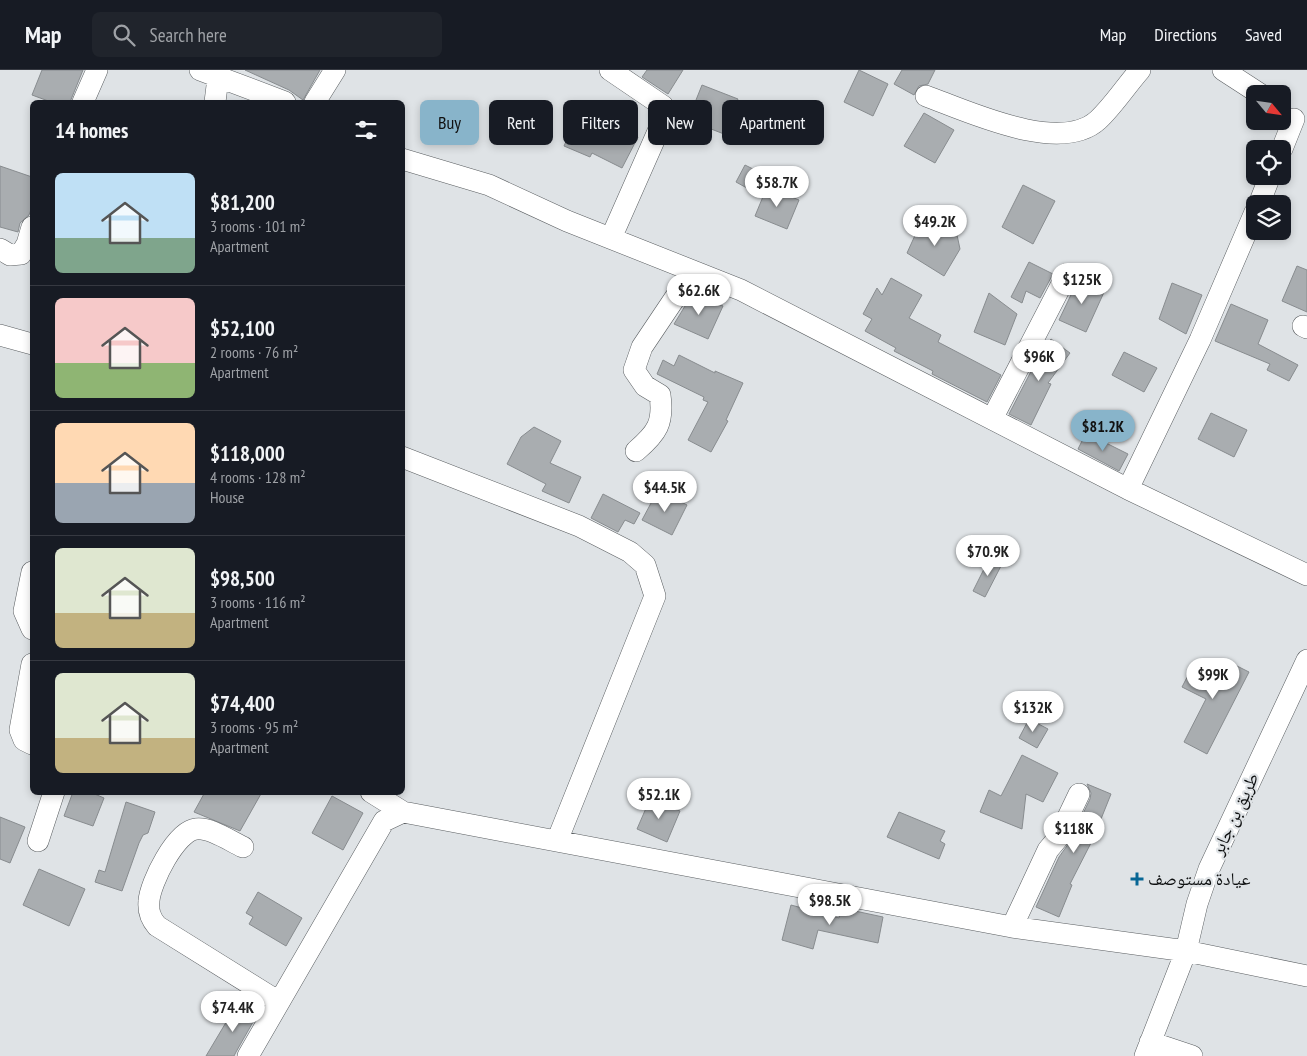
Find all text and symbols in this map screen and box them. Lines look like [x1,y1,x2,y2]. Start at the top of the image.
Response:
search box [92,12,442,57]
text: Map [25,19,62,50]
icon: search [110,21,138,49]
text: Search here [150,23,227,47]
text: Map [1100,23,1126,46]
text: Directions [1154,23,1217,46]
text: Saved [1245,23,1282,46]
north arrow [1246,85,1291,130]
map controls [1246,85,1291,240]
chip: Buy [420,100,479,145]
chip: Rent [489,100,553,145]
chip: Filters [563,100,638,145]
chip: New [648,100,712,145]
chip: Apartment [722,100,824,145]
icon: filters [352,116,380,144]
text: 14 homes [55,117,128,144]
button: locate [1246,140,1291,185]
pin: $58.7K [736,166,818,208]
text: $58.7K [756,172,798,192]
text: $81,200 [210,189,275,216]
icon: home [95,193,155,253]
button: layers [1246,195,1291,240]
pin: $49.2K [894,204,976,247]
text: $49.2K [914,211,956,231]
text: 3 rooms · 101 m² [210,216,306,236]
text: Apartment [210,236,269,256]
pin: $125K [1047,262,1117,305]
text: $125K [1063,269,1101,289]
pin: $62.6K [658,274,740,316]
text: $62.6K [678,280,720,300]
text: $52,100 [210,315,275,342]
icon: home [95,318,155,378]
pin: $96K [1009,340,1069,382]
text: 2 rooms · 76 m² [210,342,298,362]
text: $96K [1023,346,1055,366]
text: Apartment [210,362,269,382]
pin: $81.2K [1062,410,1144,452]
text: $81.2K [1082,416,1124,436]
text: $118,000 [210,440,285,467]
icon: home [95,443,155,503]
text: 4 rooms · 128 m² [210,467,306,487]
pin: $44.5K [624,470,706,513]
text: $44.5K [644,477,686,497]
text: House [210,487,244,507]
pin: $70.9K [947,534,1029,577]
text: $70.9K [967,541,1009,561]
text: $98,500 [210,565,275,592]
icon: home [95,568,155,628]
text: 3 rooms · 116 m² [210,592,306,612]
text: Apartment [210,612,269,632]
pin: $99K [1183,658,1243,700]
text: $99K [1197,664,1229,684]
text: $74,400 [210,690,275,717]
pin: $132K [998,690,1068,733]
icon: home [95,693,155,753]
text: $132K [1014,697,1052,717]
text: 3 rooms · 95 m² [210,717,298,737]
text: Apartment [210,737,269,757]
street label: طريق بن جابر [1205,769,1264,860]
pin: $52.1K [618,778,700,820]
text: $52.1K [638,784,680,804]
pin: $118K [1039,812,1109,854]
text: $118K [1055,818,1093,838]
place label: عيادة مستوصف [1148,867,1251,890]
marker: عيادة مستوصف [1130,872,1144,886]
pin: $98.5K [789,884,871,926]
text: $98.5K [809,890,851,910]
pin: $74.4K [192,990,274,1033]
text: $74.4K [212,997,254,1017]

